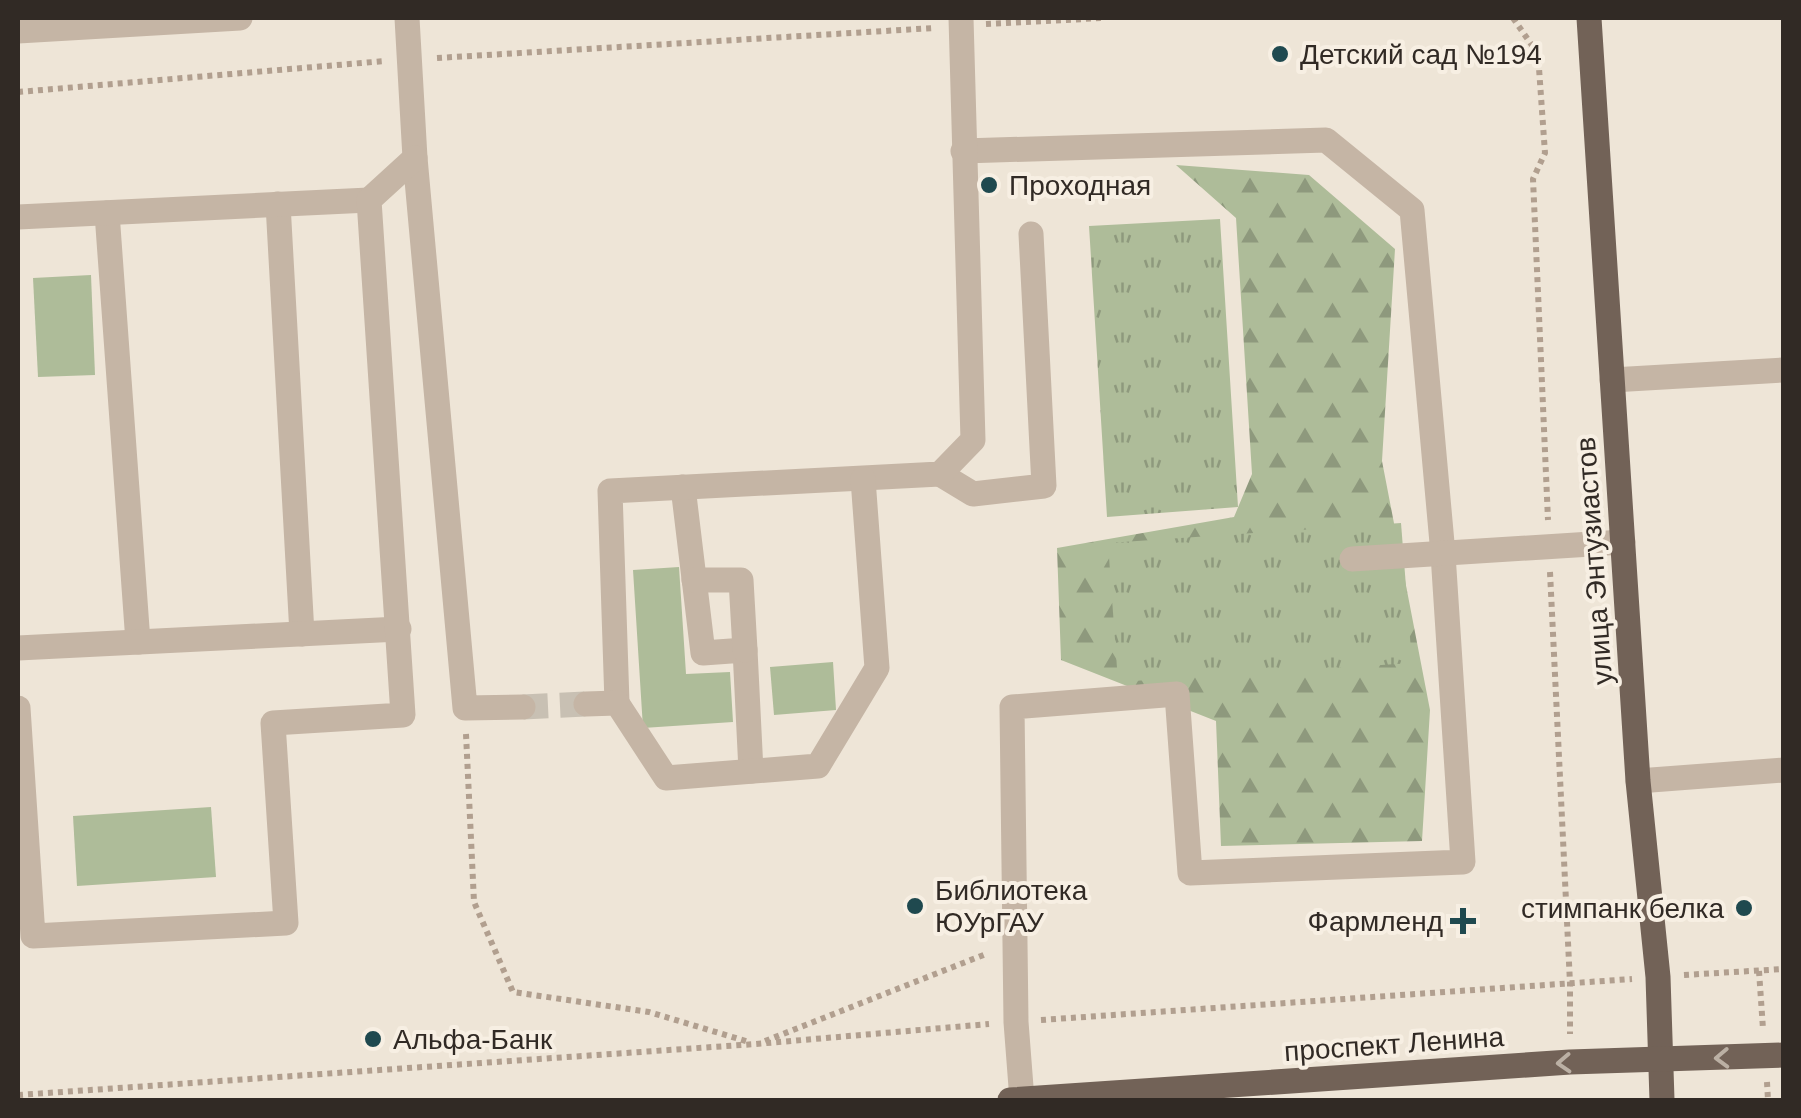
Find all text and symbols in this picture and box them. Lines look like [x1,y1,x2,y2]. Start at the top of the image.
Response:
place label: Детский сад №194 [1300,39,1542,70]
marker: Детский сад №194 [1269,43,1291,65]
place label: Проходная [1009,170,1151,201]
marker: Проходная [978,174,1000,196]
street label: улица Энтузиастов [1570,436,1618,686]
place label: Библиотека ЮУрГАУ [935,875,1088,938]
place label: стимпанк белка [1521,893,1724,924]
marker: Библиотека ЮУрГАУ [904,895,926,917]
marker: стимпанк белка [1733,897,1755,919]
place label: Фармленд [1308,906,1443,937]
marker: Фармленд [1452,910,1474,932]
street label: проспект Ленина [1283,1021,1505,1067]
place label: Альфа-Банк [393,1024,553,1055]
marker: Альфа-Банк [362,1028,384,1050]
one-way arrow [1714,1047,1730,1068]
one-way arrow [1555,1052,1571,1073]

